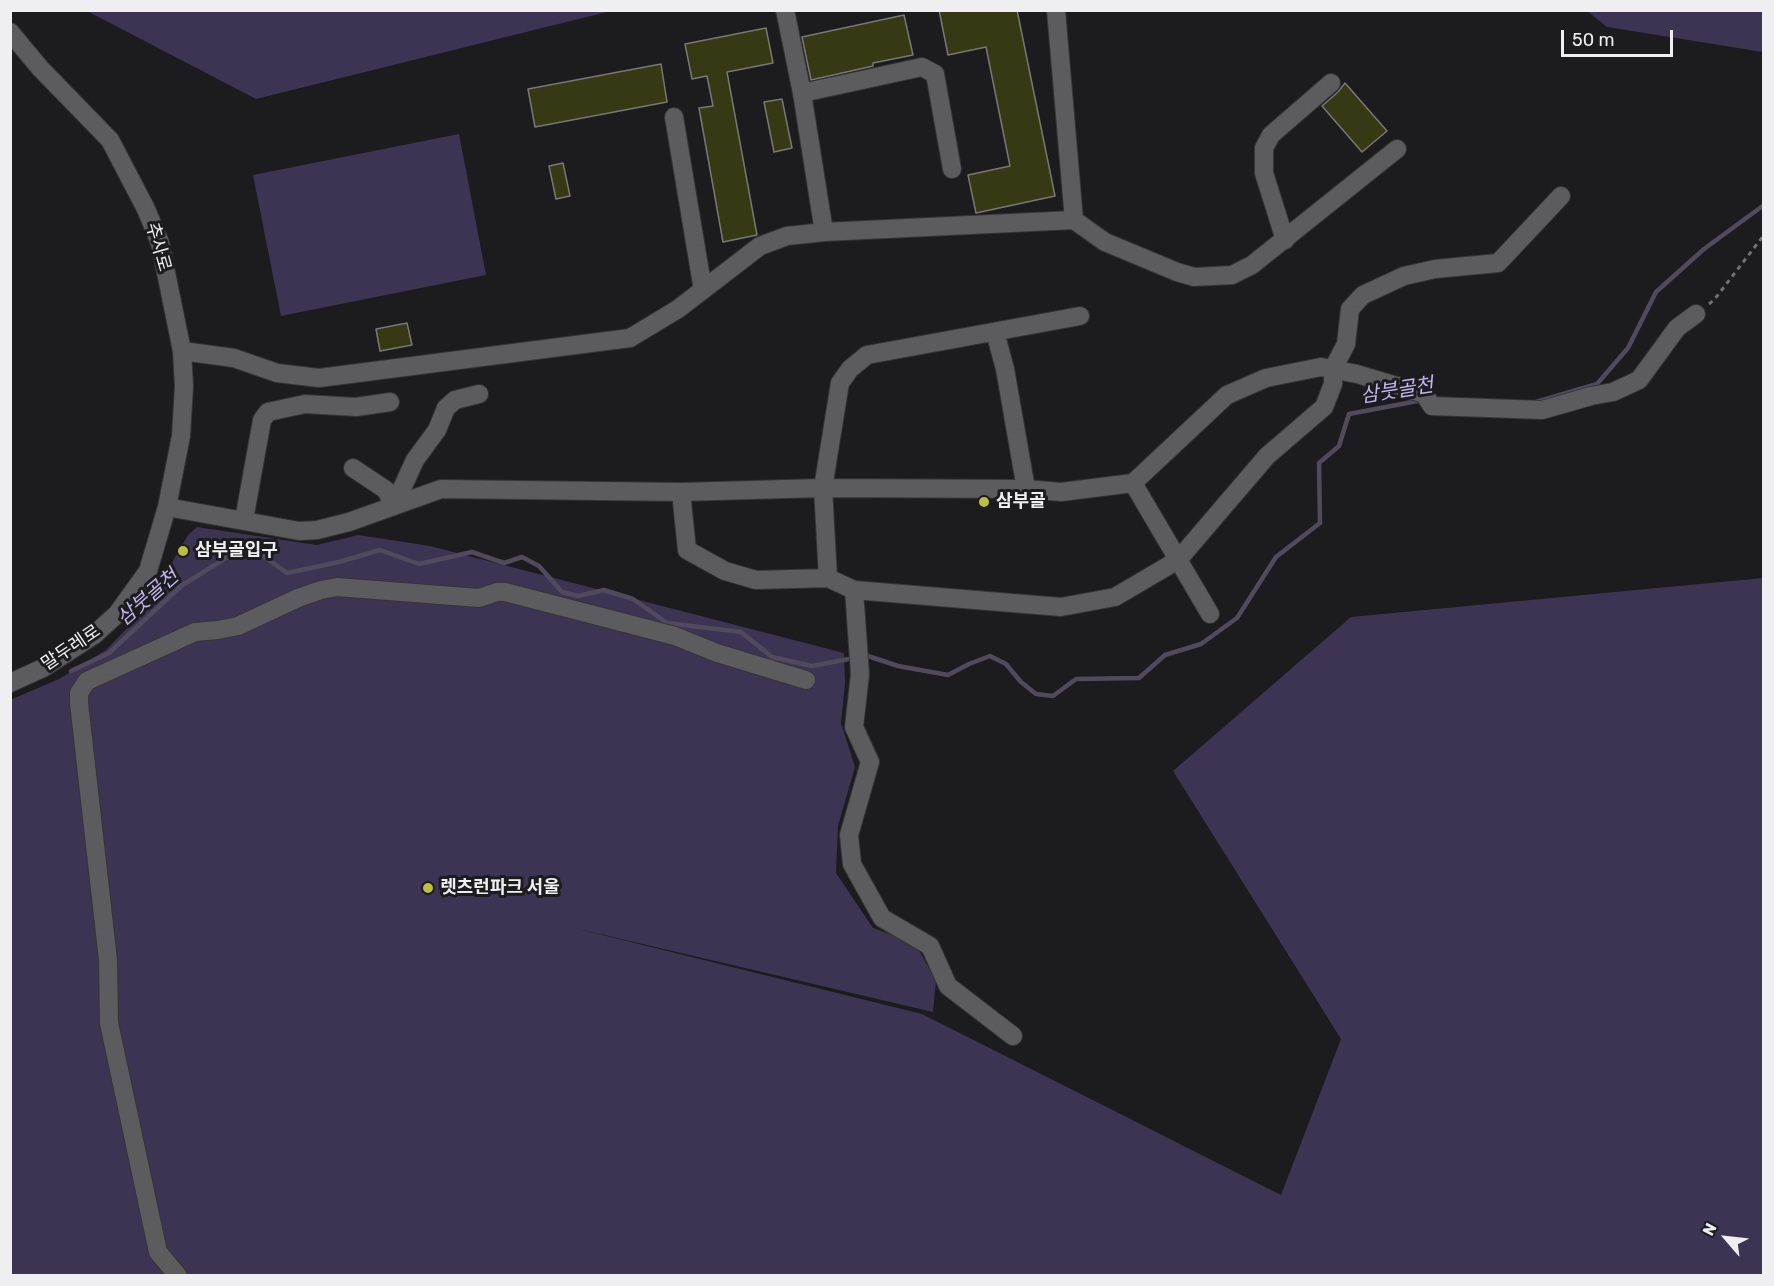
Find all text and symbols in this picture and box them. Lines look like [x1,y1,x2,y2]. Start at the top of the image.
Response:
scale bar [1564,18,1676,56]
text: 50 m [1572,29,1615,51]
street label: 추사로 [141,220,175,274]
water label: 삼붓골천 [1359,373,1435,409]
place label: 삼부골 [996,491,1046,513]
marker: 삼부골 [977,495,991,509]
place label: 삼부골입구 [195,540,278,562]
marker: 삼부골입구 [176,544,190,558]
water label: 삼붓골천 [112,565,184,631]
street label: 말두레로 [38,621,104,675]
place label: 렛츠런파크 서울 [440,877,560,899]
marker: 렛츠런파크 서울 [421,881,435,895]
north arrow [1696,1208,1756,1268]
text: N [1699,1220,1721,1239]

